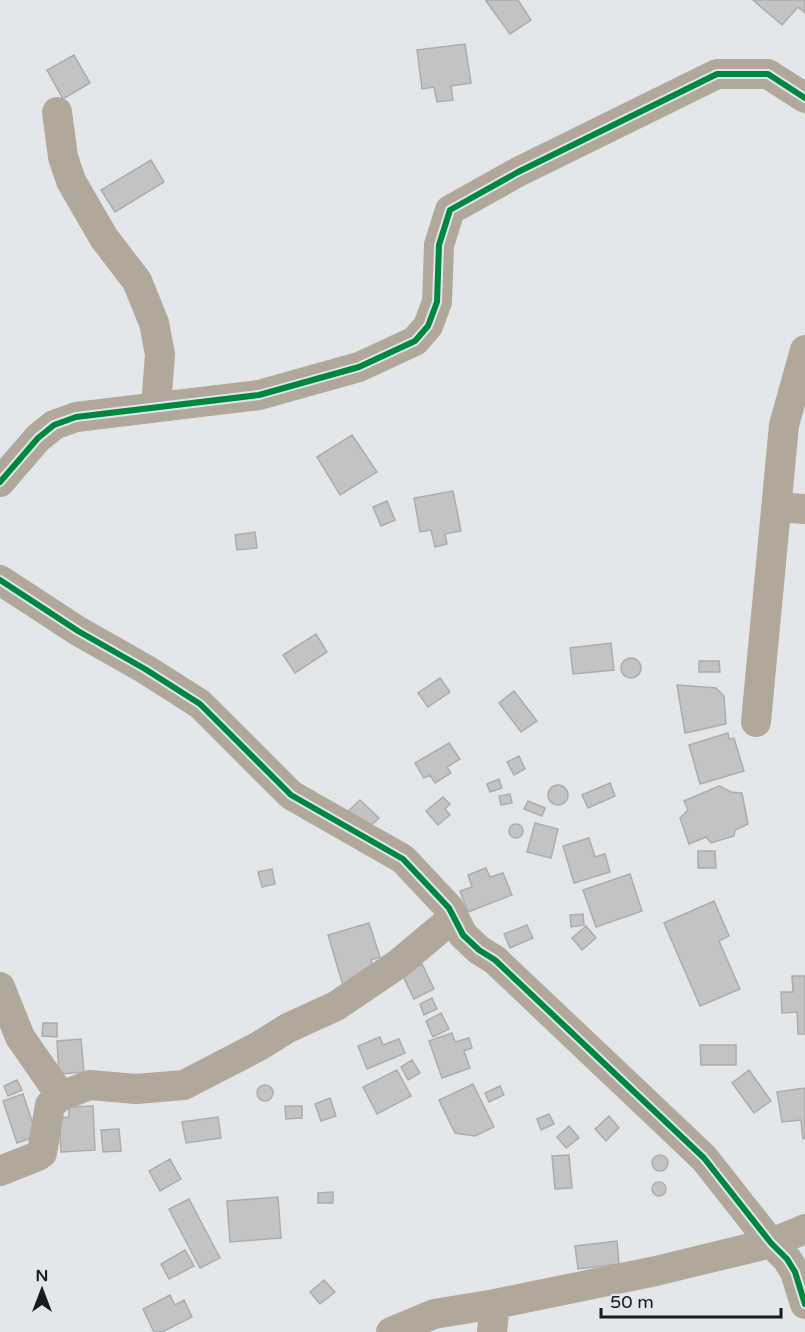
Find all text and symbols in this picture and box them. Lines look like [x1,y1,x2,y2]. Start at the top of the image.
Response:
north arrow [12,1260,72,1320]
text: N [36,1266,48,1286]
scale bar [601,1281,781,1319]
text: 50 m [610,1291,654,1313]

